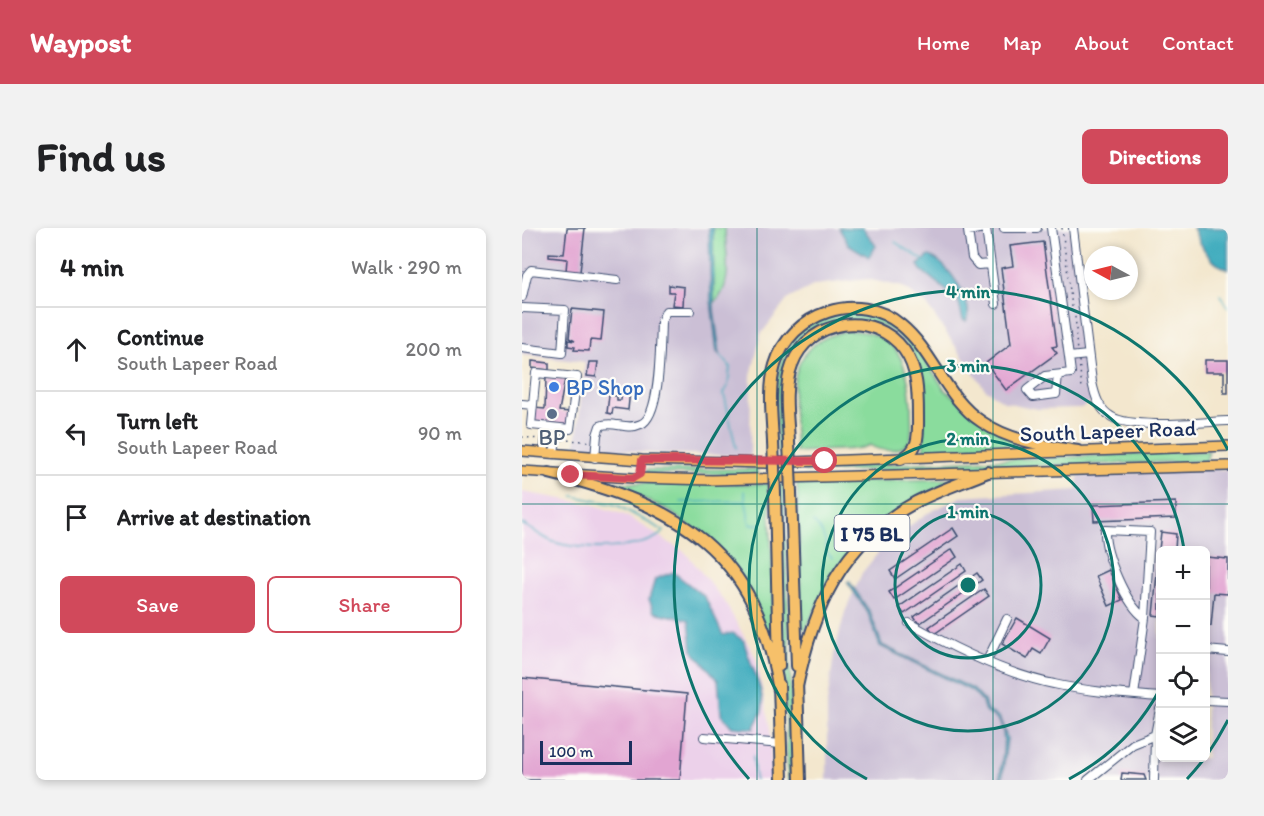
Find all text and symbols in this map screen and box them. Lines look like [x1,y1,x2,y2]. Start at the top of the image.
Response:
text: Waypost [30,25,132,59]
text: Home [917,30,970,55]
text: Map [1003,30,1042,55]
text: About [1075,30,1129,55]
text: Contact [1162,30,1234,55]
button: Directions [1082,129,1228,184]
text: Find us [36,131,166,182]
north arrow [1084,246,1138,300]
text: 4 min [60,251,124,283]
text: Walk · 290 m [351,255,462,279]
text: 4 min [946,281,991,303]
text: Continue [117,324,204,351]
icon: ahead [60,333,93,366]
text: 200 m [406,337,462,361]
text: South Lapeer Road [117,351,278,375]
text: 3 min [946,355,990,377]
place label: BP Shop [566,374,644,401]
marker: BP Shop [547,380,561,394]
marker: BP [545,407,559,421]
text: Turn left [117,408,198,435]
street label: South Lapeer Road [1019,414,1197,448]
icon: left [60,417,93,450]
text: 90 m [418,421,462,445]
place label: BP [539,424,566,451]
text: 2 min [947,428,990,450]
text: South Lapeer Road [117,435,278,459]
route start [811,447,837,473]
route end [557,461,583,487]
icon: arrive [60,501,93,534]
text: 1 min [947,501,989,523]
text: Arrive at destination [117,504,311,531]
road number: I 75 BL [834,515,910,551]
map controls [1156,546,1210,762]
button: + [1156,546,1210,600]
centre of rings [958,575,978,595]
button: Save [60,576,255,633]
button: Share [267,576,462,633]
button: − [1156,600,1210,654]
button: locate [1156,654,1210,708]
button: layers [1156,708,1210,762]
scale bar [540,738,632,766]
text: 100 m [549,742,593,761]

